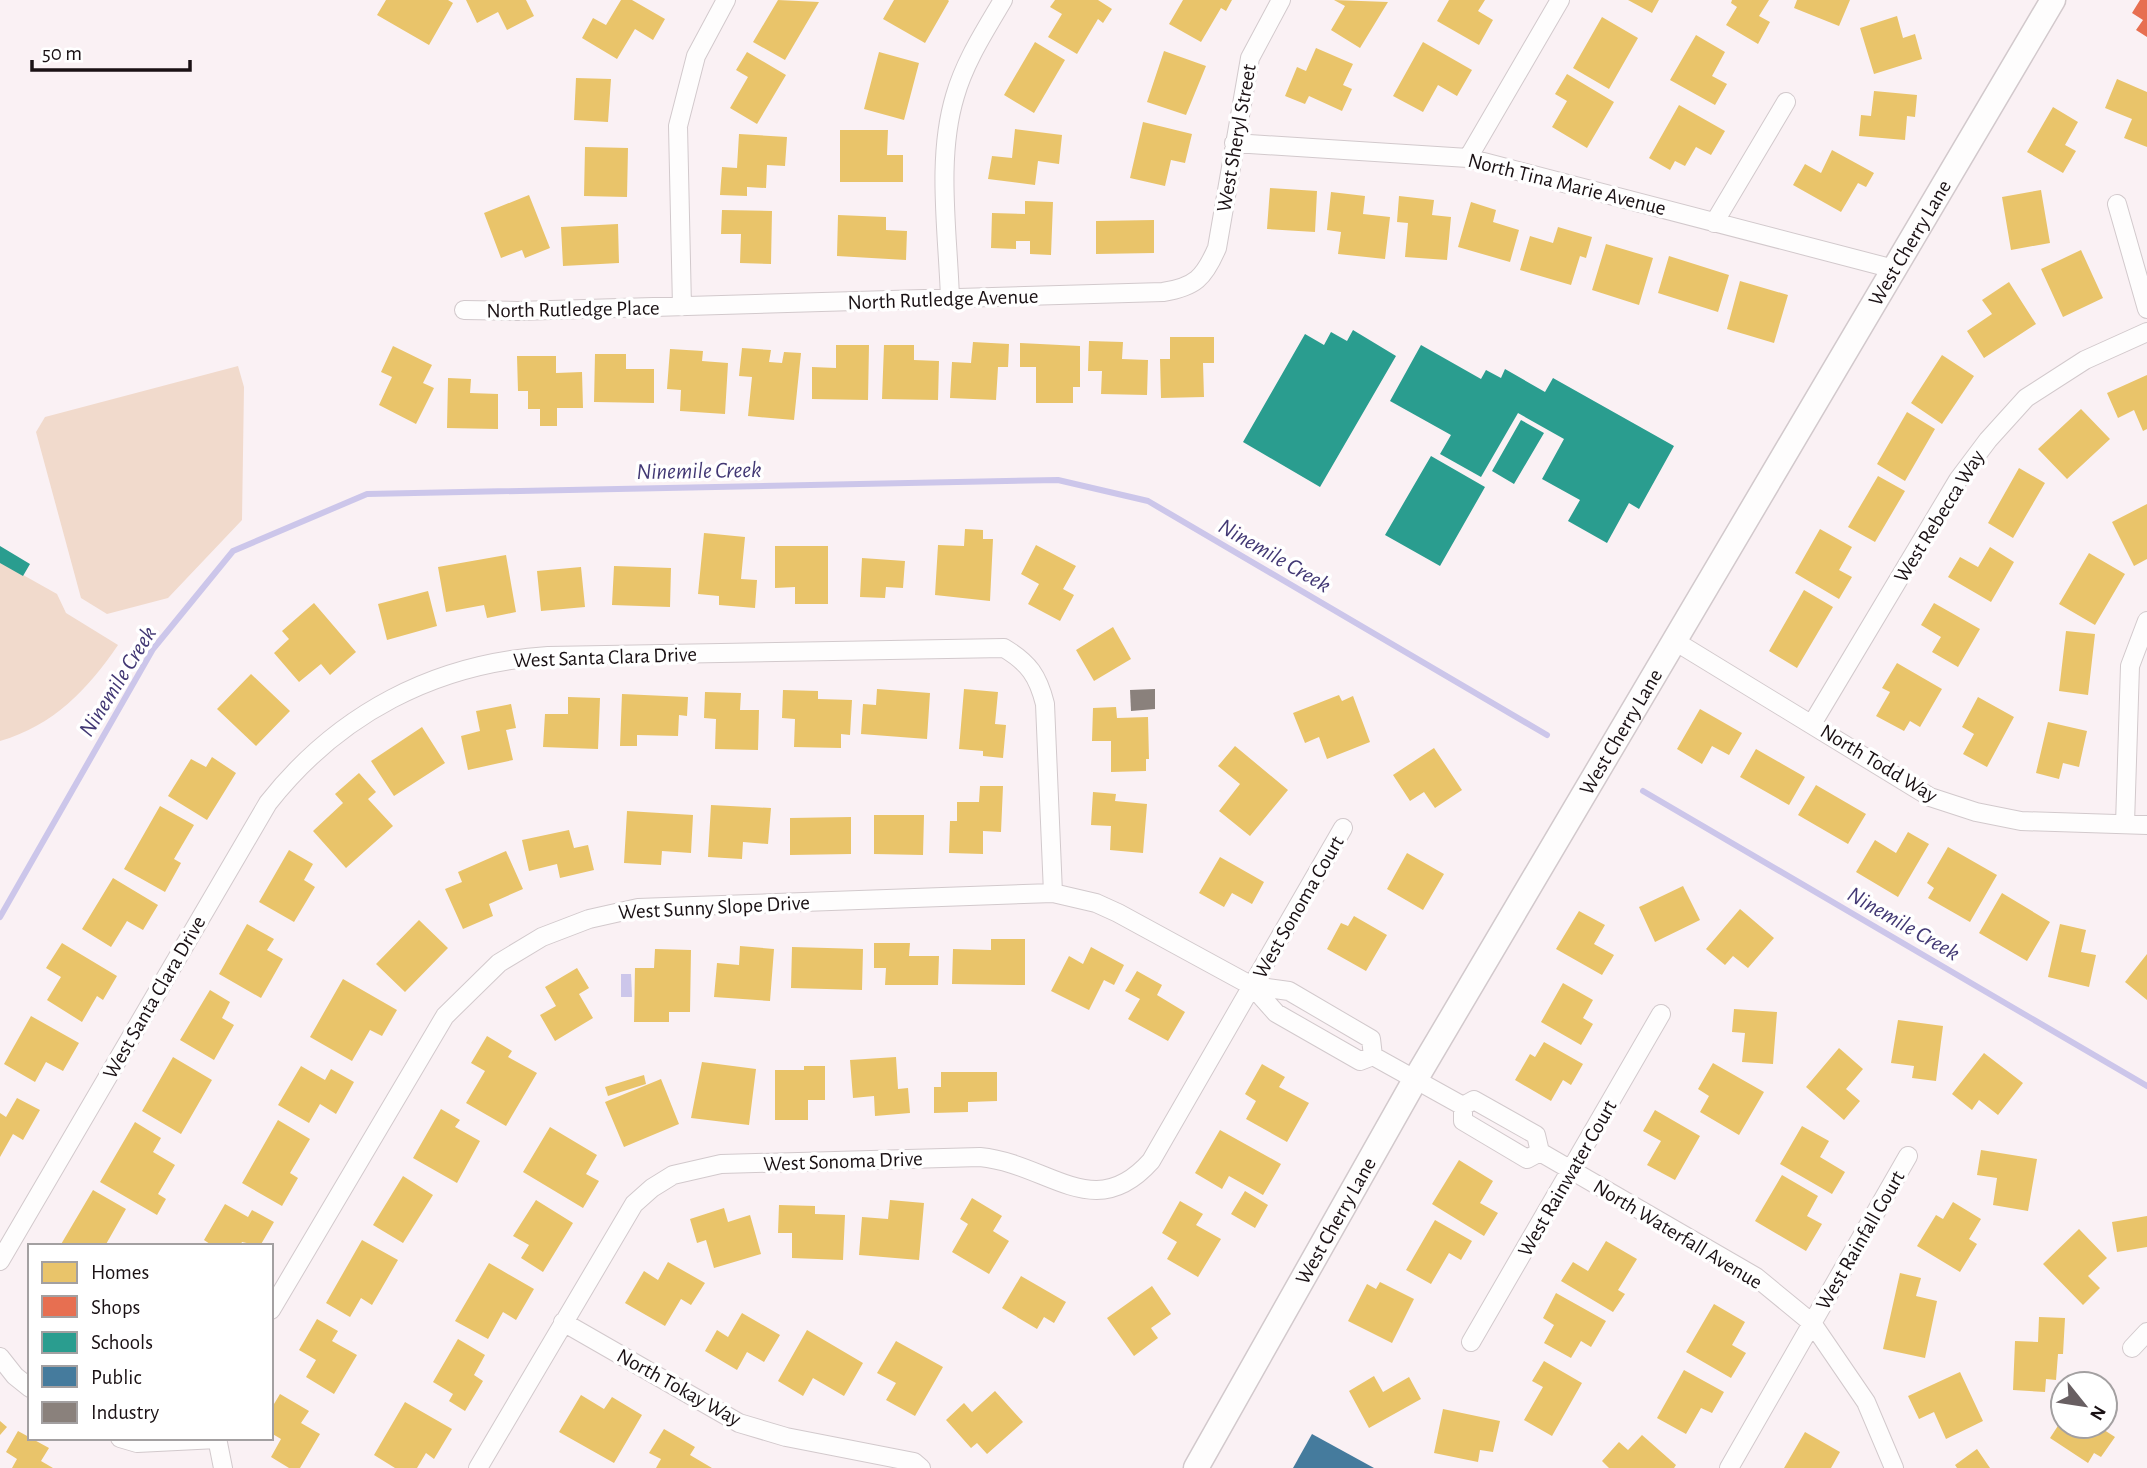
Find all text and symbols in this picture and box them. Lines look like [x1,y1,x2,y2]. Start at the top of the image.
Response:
scale bar [32,28,189,72]
text: 50 m [42,43,82,64]
street label: West Sheryl Street [1213,62,1260,214]
street label: North Tina Marie Avenue [1466,150,1668,219]
street label: West Cherry Lane [1865,176,1955,309]
street label: North Rutledge Avenue [847,286,1039,313]
street label: North Rutledge Place [486,297,660,322]
street label: West Rebecca Way [1890,446,1989,586]
water label: Ninemile Creek [636,459,762,484]
water label: Ninemile Creek [1214,515,1335,598]
water label: Ninemile Creek [75,622,161,741]
street label: West Santa Clara Drive [513,644,697,671]
street label: West Cherry Lane [1576,666,1666,799]
street label: North Todd Way [1817,720,1941,807]
street label: West Sonoma Court [1249,832,1348,982]
water label: Ninemile Creek [1843,883,1964,966]
street label: West Sunny Slope Drive [618,892,810,923]
street label: West Santa Clara Drive [99,912,210,1082]
street label: West Rainwater Court [1514,1096,1621,1260]
street label: West Sonoma Drive [763,1148,923,1175]
street label: West Cherry Lane [1292,1154,1380,1288]
street label: West Rainfall Court [1812,1167,1909,1313]
street label: North Waterfall Avenue [1590,1176,1766,1293]
legend [28,1244,273,1440]
text: Homes [91,1262,149,1283]
text: Shops [91,1297,140,1318]
text: Schools [91,1332,153,1353]
street label: North Tokay Way [613,1345,744,1430]
text: Public [91,1367,141,1388]
north arrow [2049,1370,2119,1440]
text: Industry [91,1402,159,1423]
text: N [2086,1402,2109,1423]

